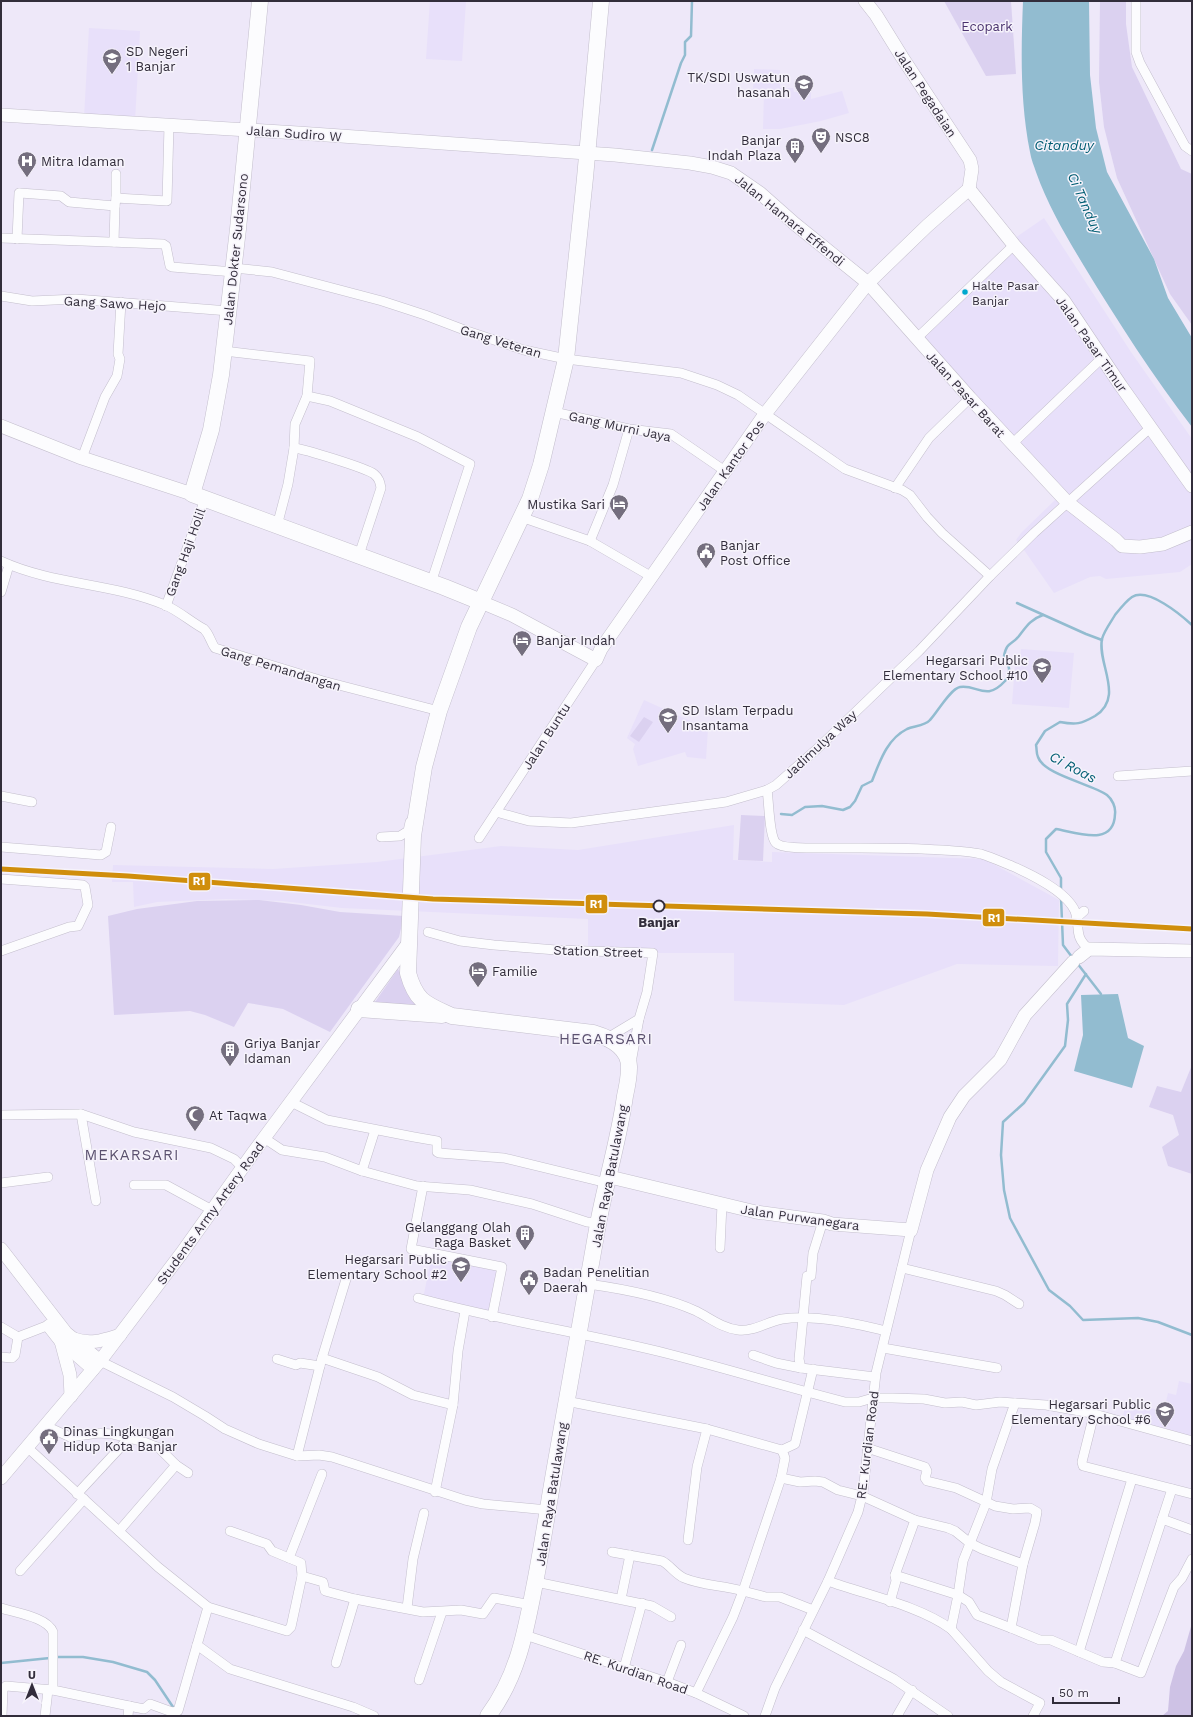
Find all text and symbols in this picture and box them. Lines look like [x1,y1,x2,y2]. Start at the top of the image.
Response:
park label: Ecopark [961,19,1013,34]
place label: SD Negeri 1 Banjar [126,44,188,74]
street label: Jalan Pegadaian [891,46,960,140]
school or university icon: SD Negeri 1 Banjar [101,47,123,75]
place label: TK/SDI Uswatun hasanah [687,70,790,100]
school or university icon: TK/SDI Uswatun hasanah [793,73,815,101]
street label: Jalan Sudiro W [246,123,343,144]
theatre icon: NSC8 [810,126,832,154]
place label: NSC8 [835,130,870,145]
place label: Banjar Indah Plaza [708,133,782,163]
building icon: Banjar Indah Plaza [784,136,806,164]
water label: Citanduy [1034,137,1095,153]
hospital icon: Mitra Idaman [16,150,38,178]
place label: Mitra Idaman [41,154,125,169]
water label: Ci Tanduy [1064,170,1106,237]
street label: Jalan Dokter Sudarsono [220,172,251,326]
street label: Jalan Hamara Effendi [732,172,848,269]
place label: Halte Pasar Banjar [972,279,1039,308]
marker: Halte Pasar Banjar [960,287,970,297]
street label: Gang Sawo Hejo [63,293,167,314]
street label: Jalan Pasar Timur [1053,293,1130,395]
street label: Gang Veteran [458,322,543,361]
street label: Jalan Pasar Barat [923,348,1009,441]
street label: Gang Murni Jaya [567,408,673,445]
street label: Jalan Kantor Pos [694,417,767,513]
hotel icon: Mustika Sari [608,493,630,521]
place label: Mustika Sari [527,497,605,512]
street label: Gang Haji Holil [163,506,208,598]
place label: Banjar Post Office [720,538,791,568]
public building icon: Banjar Post Office [695,541,717,569]
hotel icon: Banjar Indah [511,629,533,657]
place label: Banjar Indah [536,633,616,648]
street label: Gang Pemandangan [219,643,343,694]
place label: Hegarsari Public Elementary School #10 [883,653,1028,683]
school or university icon: Hegarsari Public Elementary School #10 [1031,656,1053,684]
street label: Jalan Buntu [519,700,573,772]
place label: SD Islam Terpadu Insantama [682,703,793,733]
school or university icon: SD Islam Terpadu Insantama [657,706,679,734]
street label: Jadimulya Way [781,707,860,782]
water label: Ci Roas [1047,748,1099,786]
line badge: R1 [188,872,211,891]
text: R1 [193,875,205,888]
line badge: R1 [585,894,608,914]
text: R1 [590,898,602,911]
marker: Banjar [652,899,666,913]
line badge: R1 [982,908,1005,927]
text: R1 [988,912,1000,925]
place label: Banjar [638,915,680,930]
street label: Station Street [553,942,643,961]
hotel icon: Familie [467,960,489,988]
place label: Familie [492,964,537,979]
district label: HEGARSARI [559,1030,653,1048]
place label: Griya Banjar Idaman [244,1036,320,1066]
building icon: Griya Banjar Idaman [219,1039,241,1067]
street label: Jalan Raya Batulawang [588,1103,631,1249]
mosque icon: At Taqwa [184,1104,206,1132]
place label: At Taqwa [209,1108,267,1123]
street label: Students Army Artery Road [154,1139,267,1287]
district label: MEKARSARI [85,1146,179,1164]
street label: Jalan Purwanegara [739,1202,861,1233]
place label: Gelanggang Olah Raga Basket [405,1220,512,1250]
building icon: Gelanggang Olah Raga Basket [514,1223,536,1251]
place label: Hegarsari Public Elementary School #2 [307,1252,447,1282]
school or university icon: Hegarsari Public Elementary School #2 [450,1255,472,1283]
place label: Badan Penelitian Daerah [543,1265,649,1295]
public building icon: Badan Penelitian Daerah [518,1268,540,1296]
street label: RE. Kurdian Road [853,1390,882,1500]
place label: Hegarsari Public Elementary School #6 [1011,1397,1151,1427]
school or university icon: Hegarsari Public Elementary School #6 [1154,1400,1176,1428]
street label: Jalan Raya Batulawang [533,1421,570,1567]
place label: Dinas Lingkungan Hidup Kota Banjar [63,1424,177,1454]
public building icon: Dinas Lingkungan Hidup Kota Banjar [38,1427,60,1455]
street label: RE. Kurdian Road [582,1648,690,1697]
north arrow [12,1665,52,1705]
text: U [28,1669,36,1682]
scale bar [1053,1679,1119,1705]
text: 50 m [1059,1686,1089,1700]

